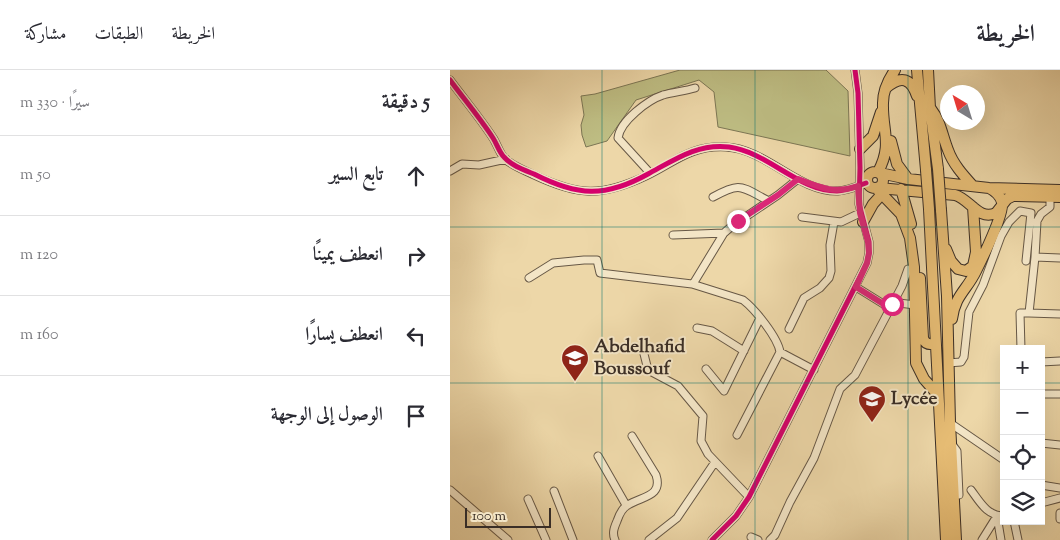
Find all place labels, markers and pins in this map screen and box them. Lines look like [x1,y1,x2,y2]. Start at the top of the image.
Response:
place label: Abdelhafid Boussouf [594,334,685,383]
school or university icon: Abdelhafid Boussouf [560,343,590,382]
school or university icon: Lycée [857,384,887,423]
place label: Lycée [891,386,937,413]

